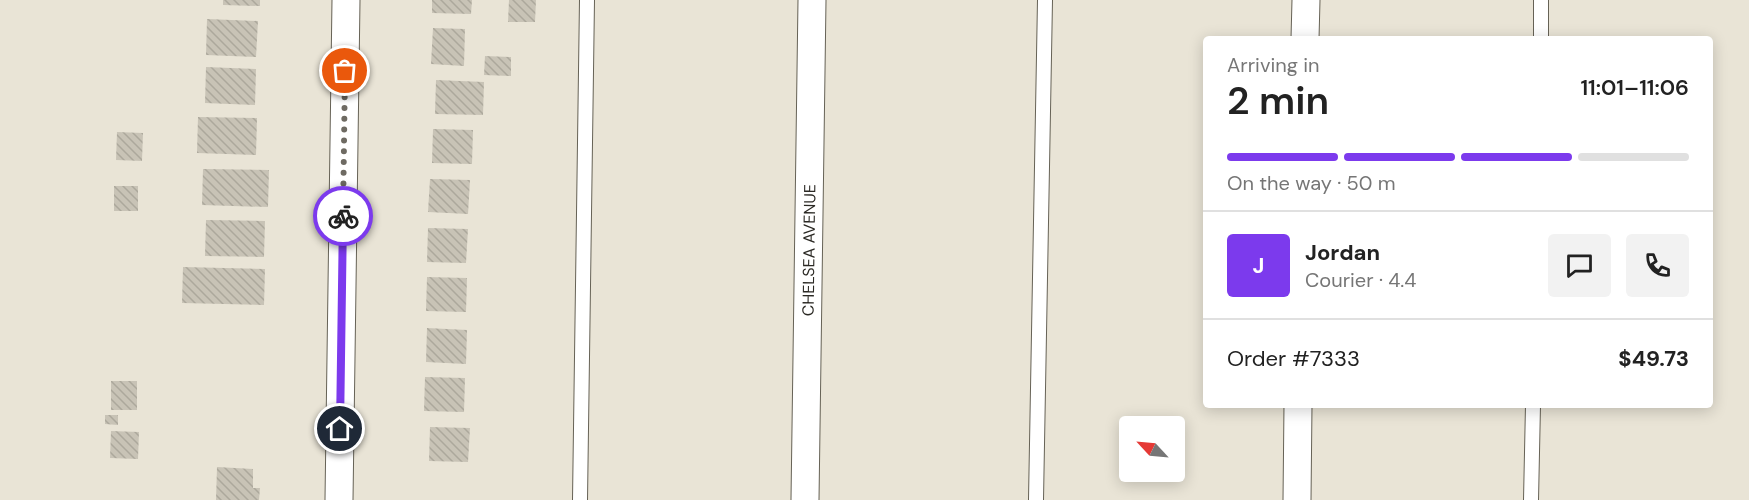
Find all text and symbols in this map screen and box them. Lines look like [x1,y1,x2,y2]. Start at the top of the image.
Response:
pin [319,45,370,96]
text: Arriving in [1227,52,1319,78]
icon: bag [328,54,361,87]
text: 11:01–11:06 [1580,73,1689,102]
text: 2 min [1227,75,1329,126]
text: On the way · 50 m [1227,170,1396,196]
street label: CHELSEA AVENUE [798,184,820,316]
courier [313,186,373,246]
icon: bike [327,200,360,233]
button: chat [1548,234,1611,297]
button: phone [1626,234,1689,297]
text: Jordan [1305,238,1380,267]
text: J [1253,251,1264,280]
text: Courier · 4.4 [1305,267,1416,293]
text: Order #7333 [1227,344,1360,373]
text: $49.73 [1618,344,1689,373]
pin [314,403,365,454]
icon: home [323,412,356,445]
north arrow [1119,416,1185,482]
map controls [1119,416,1185,482]

